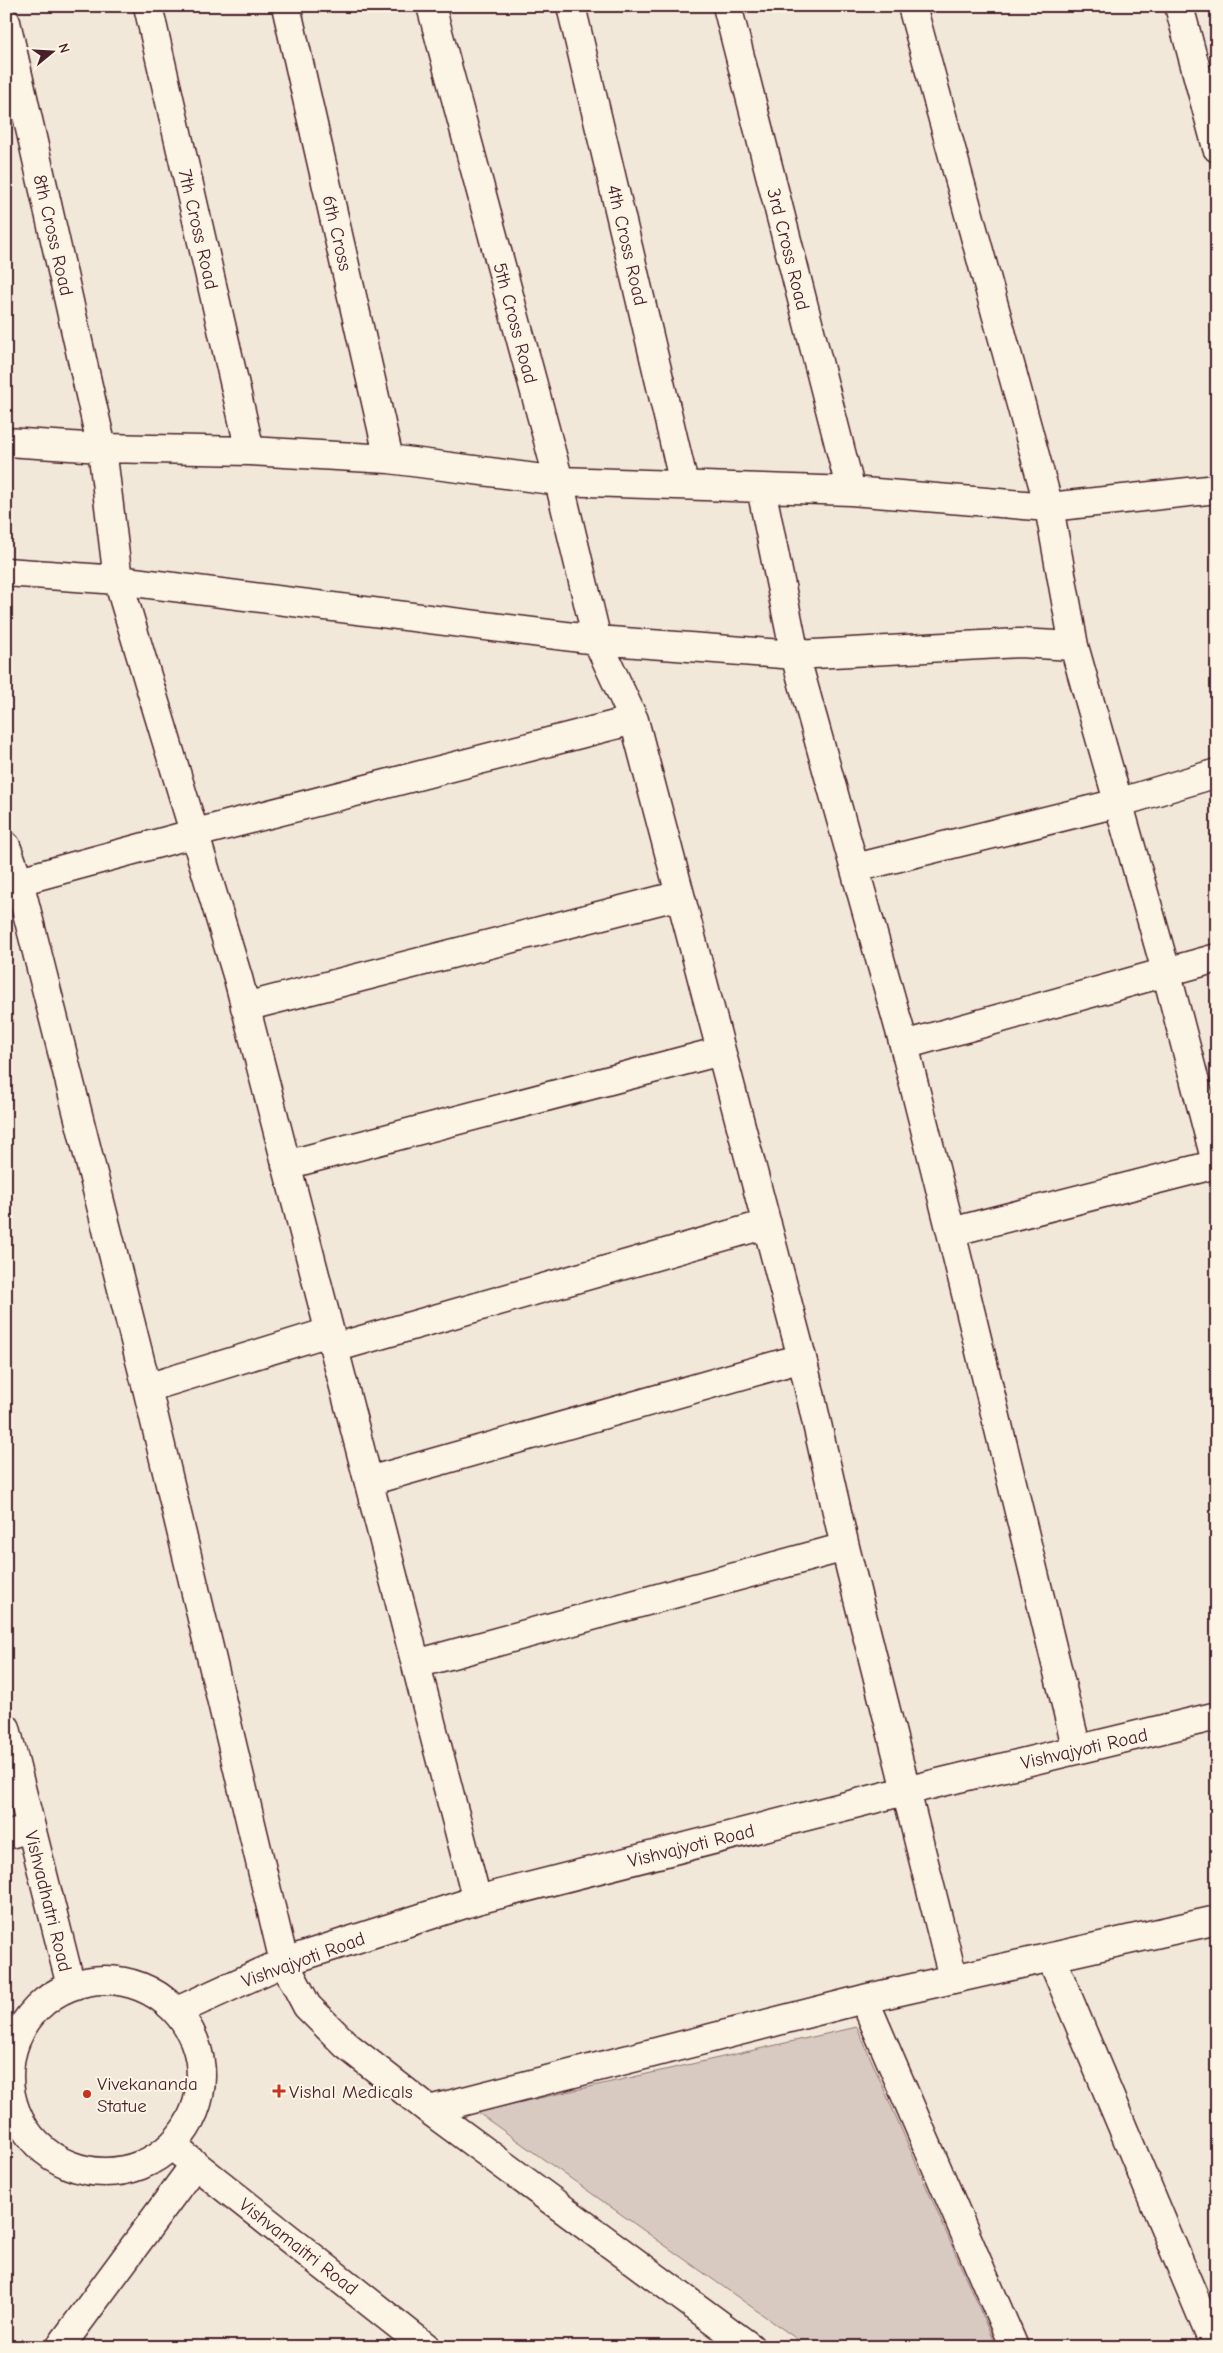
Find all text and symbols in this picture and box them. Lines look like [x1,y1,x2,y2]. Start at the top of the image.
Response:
north arrow [28,28,78,78]
text: N [54,41,73,55]
street label: 7th Cross Road [173,167,223,292]
street label: 8th Cross Road [28,172,78,298]
street label: 4th Cross Road [602,183,652,308]
street label: 3rd Cross Road [762,186,814,313]
street label: 6th Cross [318,193,356,273]
street label: 5th Cross Road [488,260,542,386]
street label: Vishvajyoti Road [1019,1724,1150,1774]
street label: Vishvajyoti Road [626,1820,757,1872]
street label: Vishvadhatri Road [20,1828,76,1974]
street label: Vishvajyoti Road [239,1927,368,1992]
place label: Vivekananda Statue [97,2073,198,2117]
place label: Vishal Medicals [289,2081,413,2103]
marker: Vishal Medicals [273,2085,285,2097]
marker: Vivekananda Statue [81,2088,93,2100]
street label: Vishvamaitri Road [235,2194,362,2300]

